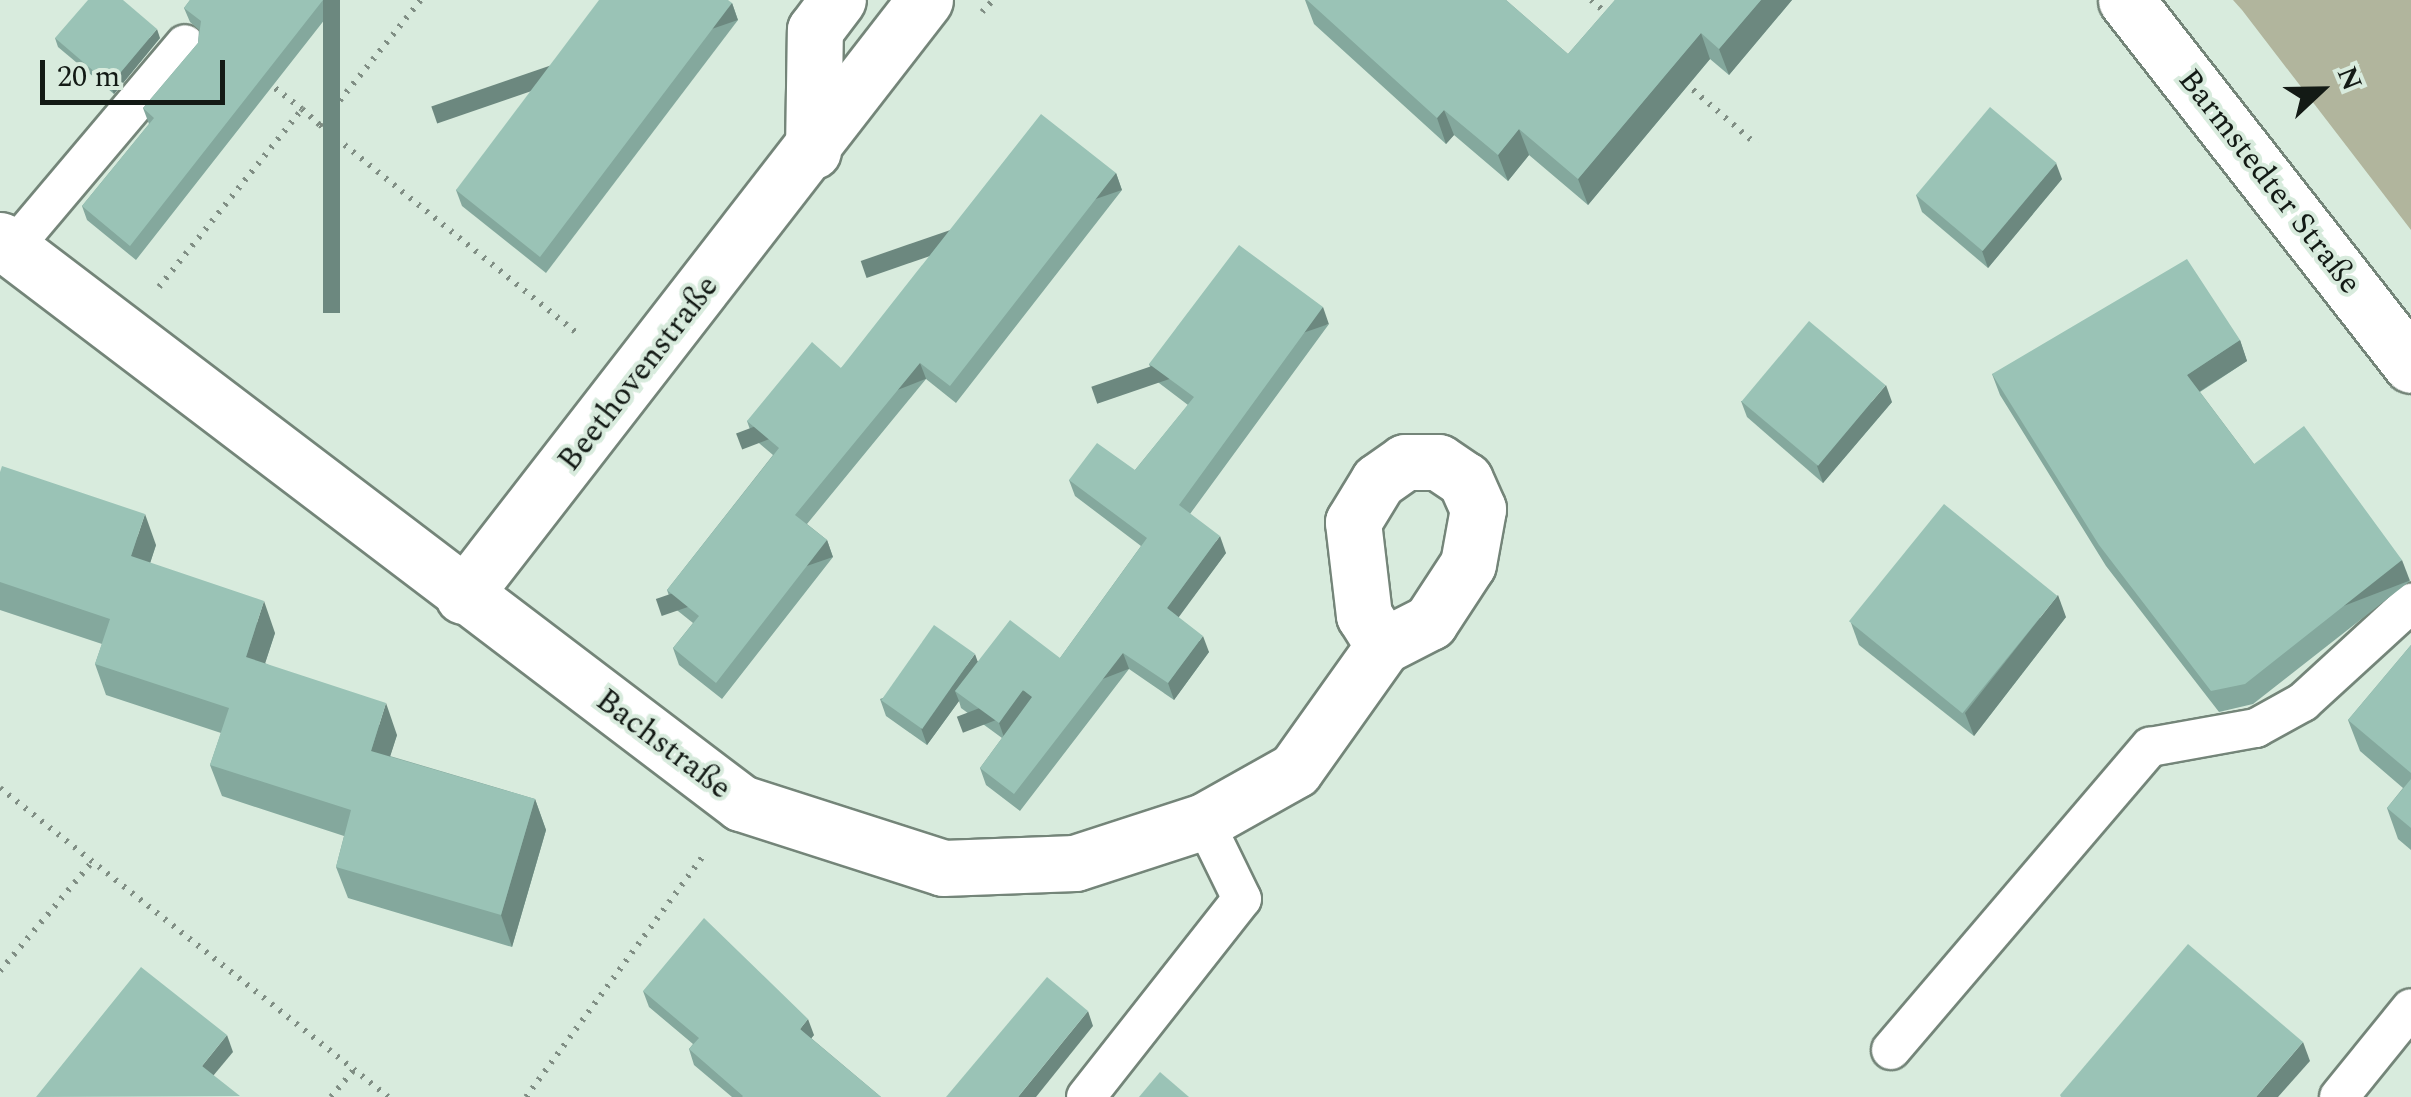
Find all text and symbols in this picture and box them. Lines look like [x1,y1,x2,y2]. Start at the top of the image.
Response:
scale bar [45,40,230,102]
north arrow [2271,40,2371,140]
text: 20 m [57,54,120,100]
text: N [2325,60,2373,97]
street label: Barmstedter Straße [2169,62,2369,302]
street label: Beethovenstraße [551,269,727,479]
street label: Bachstraße [588,682,738,808]

